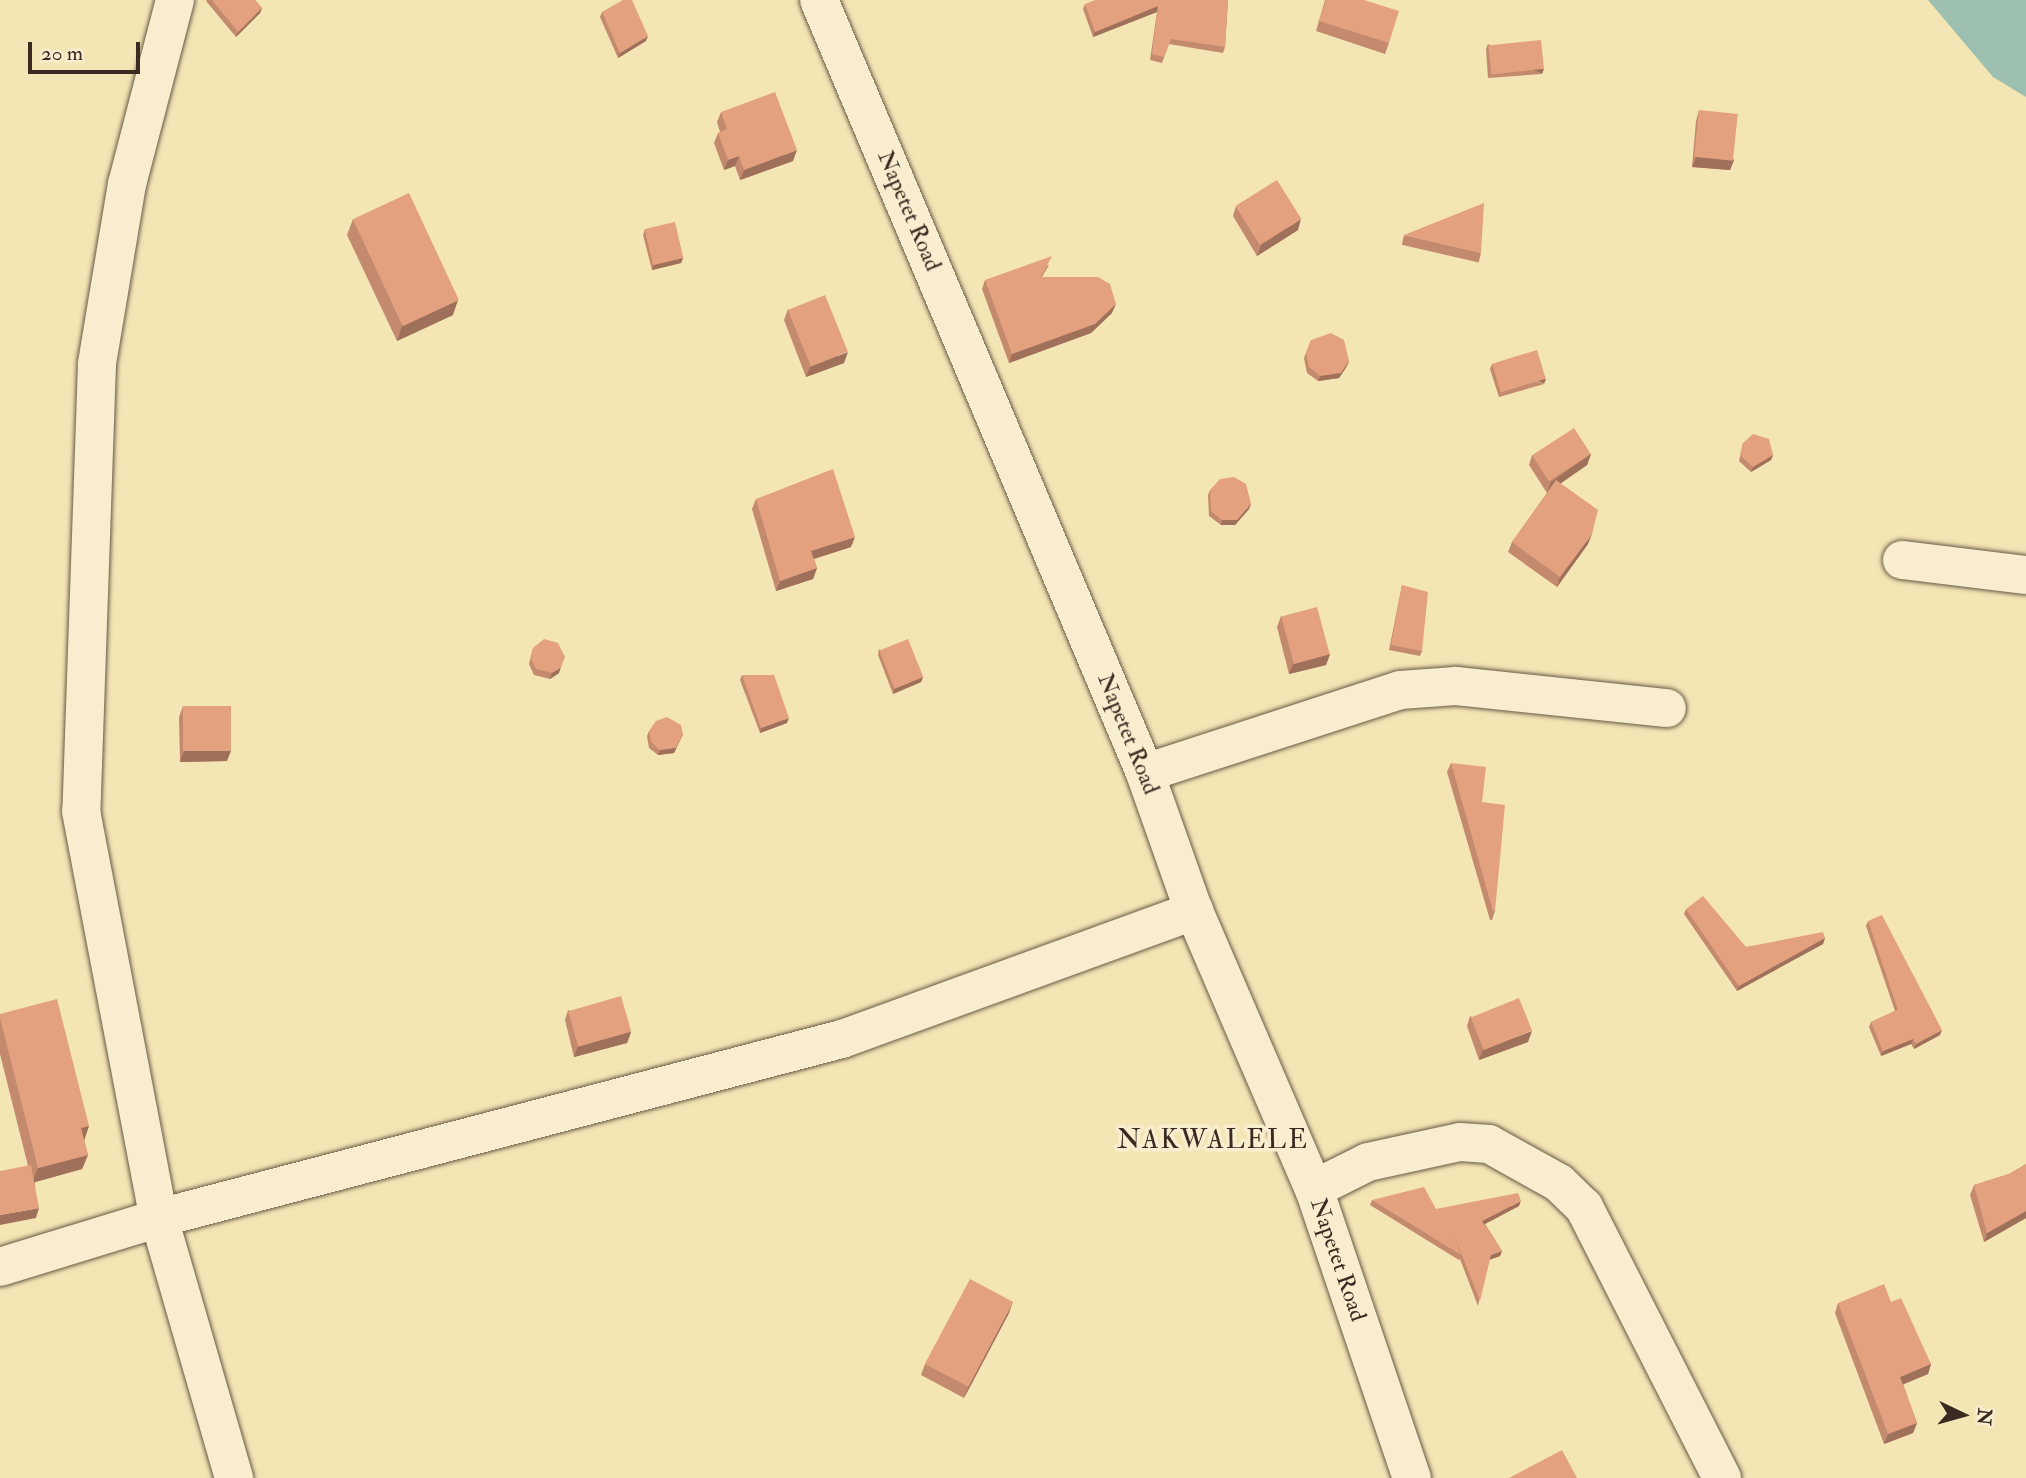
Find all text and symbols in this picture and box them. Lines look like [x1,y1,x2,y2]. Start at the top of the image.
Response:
scale bar [32,28,144,72]
text: 20 m [41,40,83,67]
street label: Napetet Road [871,147,947,275]
street label: Napetet Road [1091,669,1165,799]
district label: NAKWALELE [1118,1125,1308,1157]
street label: Napetet Road [1304,1195,1372,1325]
north arrow [1928,1380,1998,1450]
text: N [1971,1407,1997,1426]

